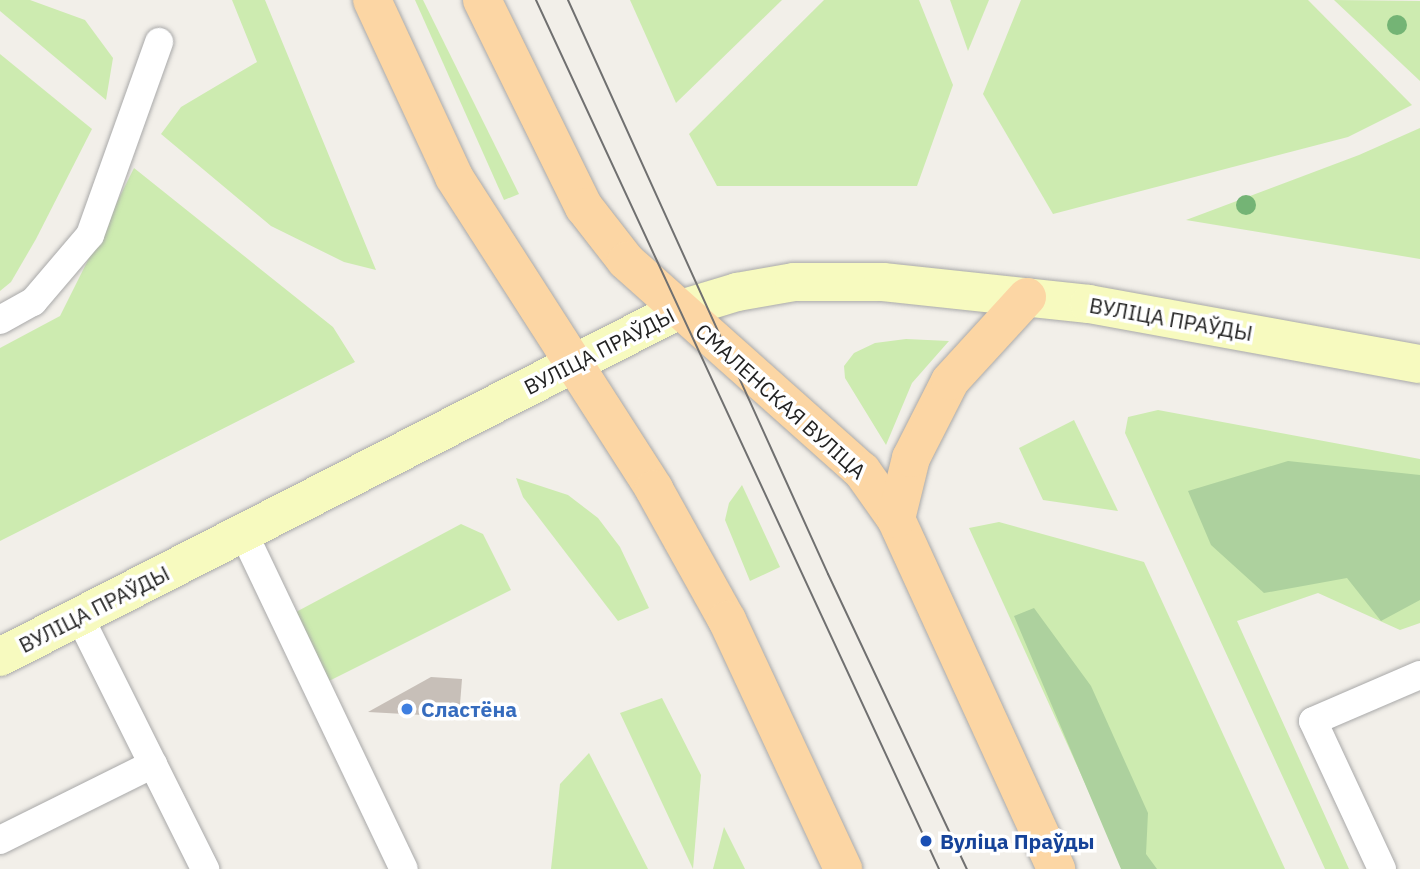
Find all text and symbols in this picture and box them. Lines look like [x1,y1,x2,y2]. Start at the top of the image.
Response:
street label: ВУЛІЦА ПРАЎДЫ [1087,292,1255,346]
street label: ВУЛІЦА ПРАЎДЫ [520,302,678,400]
street label: СМАЛЕНСКАЯ ВУЛІЦА [691,318,871,484]
street label: ВУЛІЦА ПРАЎДЫ [15,560,173,658]
place label: Сластёна [421,696,517,722]
marker: Сластёна [399,701,415,717]
place label: Вуліца Праўды [940,828,1095,854]
marker: Вуліца Праўды [918,833,934,849]

